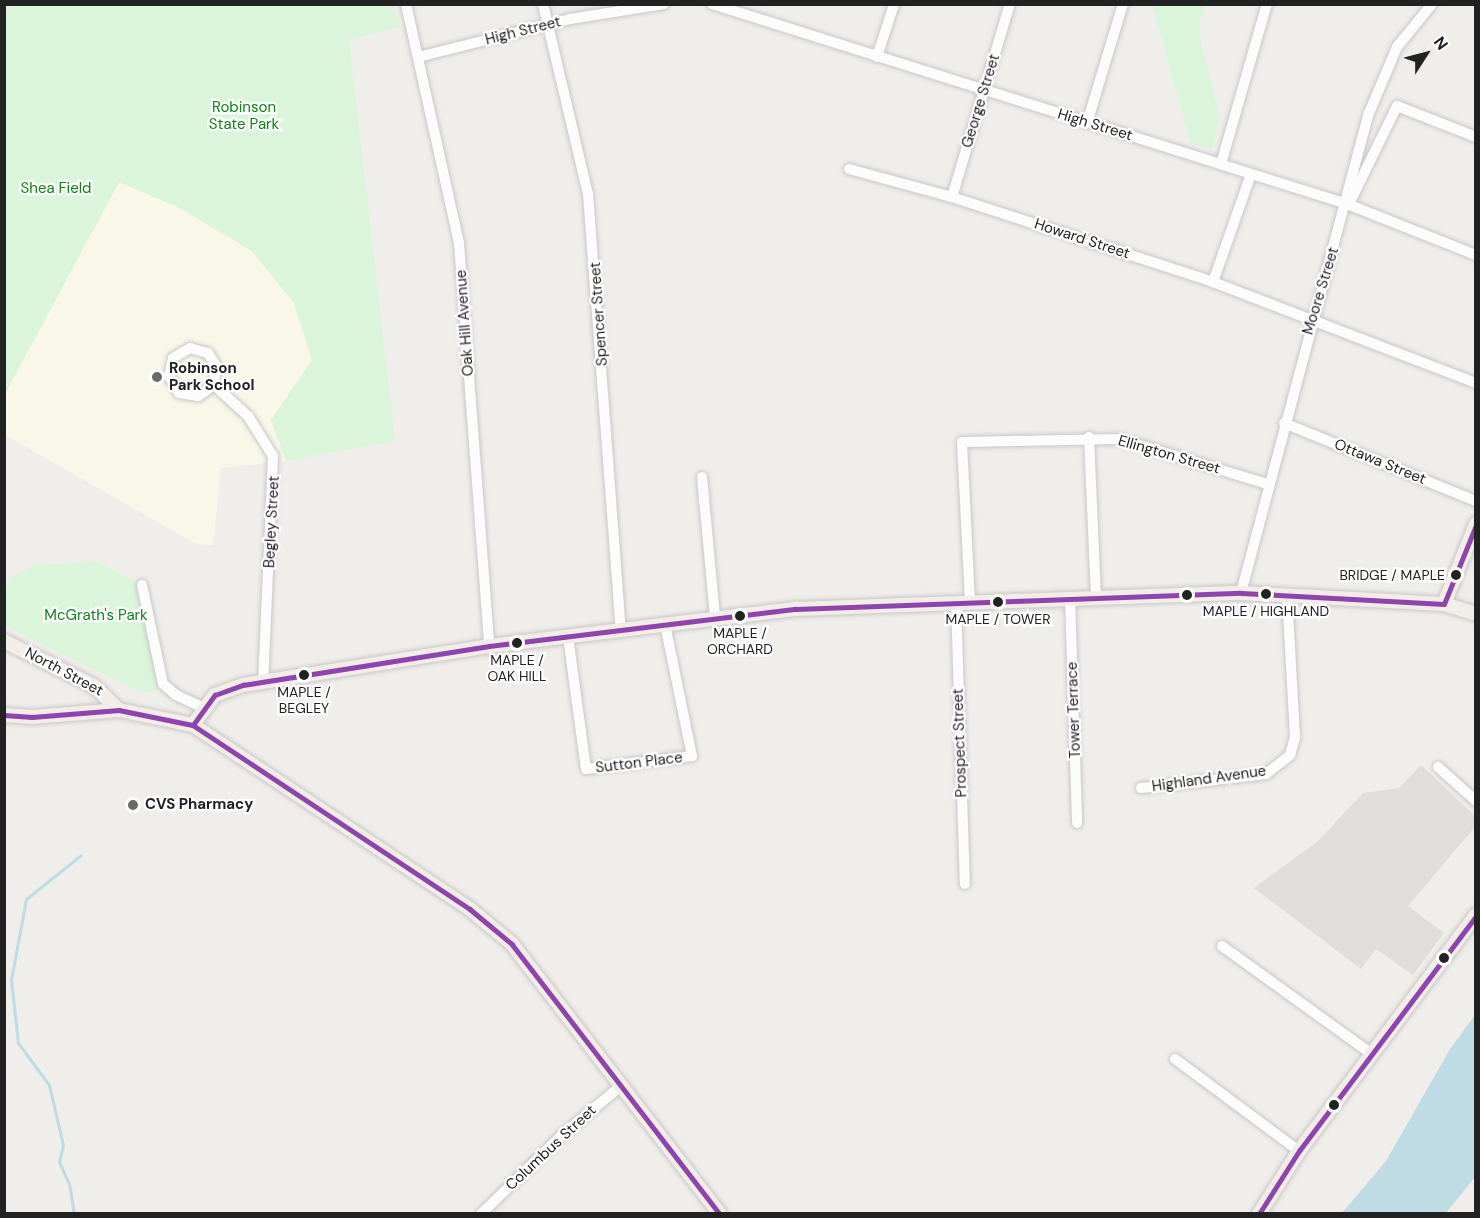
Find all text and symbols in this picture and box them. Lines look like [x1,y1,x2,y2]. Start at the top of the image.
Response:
street label: High Street [483,13,563,49]
north arrow [1396,24,1456,84]
text: N [1429,32,1453,54]
street label: George Street [958,52,1004,150]
park label: Robinson State Park [209,98,279,133]
street label: High Street [1055,105,1135,145]
park label: Shea Field [21,180,91,198]
street label: Howard Street [1032,215,1132,263]
street label: Moore Street [1299,245,1343,337]
street label: Spencer Street [586,261,612,367]
street label: Oak Hill Avenue [452,269,478,377]
place label: Robinson Park School [169,359,255,394]
marker: Robinson Park School [150,370,164,384]
street label: Ellington Street [1116,432,1222,478]
street label: Ottawa Street [1332,435,1428,489]
street label: Begley Street [261,475,283,569]
place label: BRIDGE / MAPLE [1339,567,1445,583]
marker: BRIDGE / MAPLE [1450,569,1462,581]
marker: MAPLE / HIGHLAND [1260,588,1272,600]
unlabelled marker [1181,589,1193,601]
marker: MAPLE / TOWER [992,596,1004,608]
place label: MAPLE / HIGHLAND [1203,603,1329,619]
park label: McGrath's Park [44,607,148,625]
marker: MAPLE / ORCHARD [734,610,746,622]
place label: MAPLE / TOWER [945,611,1051,627]
place label: MAPLE / ORCHARD [707,625,773,658]
marker: MAPLE / OAK HILL [511,637,523,649]
street label: North Street [22,644,106,700]
place label: MAPLE / OAK HILL [488,652,546,684]
street label: Tower Terrace [1063,661,1085,759]
marker: MAPLE / BEGLEY [298,669,310,681]
place label: MAPLE / BEGLEY [277,684,331,716]
street label: Prospect Street [949,688,971,798]
street label: Sutton Place [594,749,684,777]
street label: Highland Avenue [1151,762,1267,796]
place label: CVS Pharmacy [145,796,253,814]
marker: CVS Pharmacy [126,798,140,812]
unlabelled marker [1438,952,1450,964]
unlabelled marker [1328,1099,1340,1111]
street label: Columbus Street [502,1102,600,1194]

